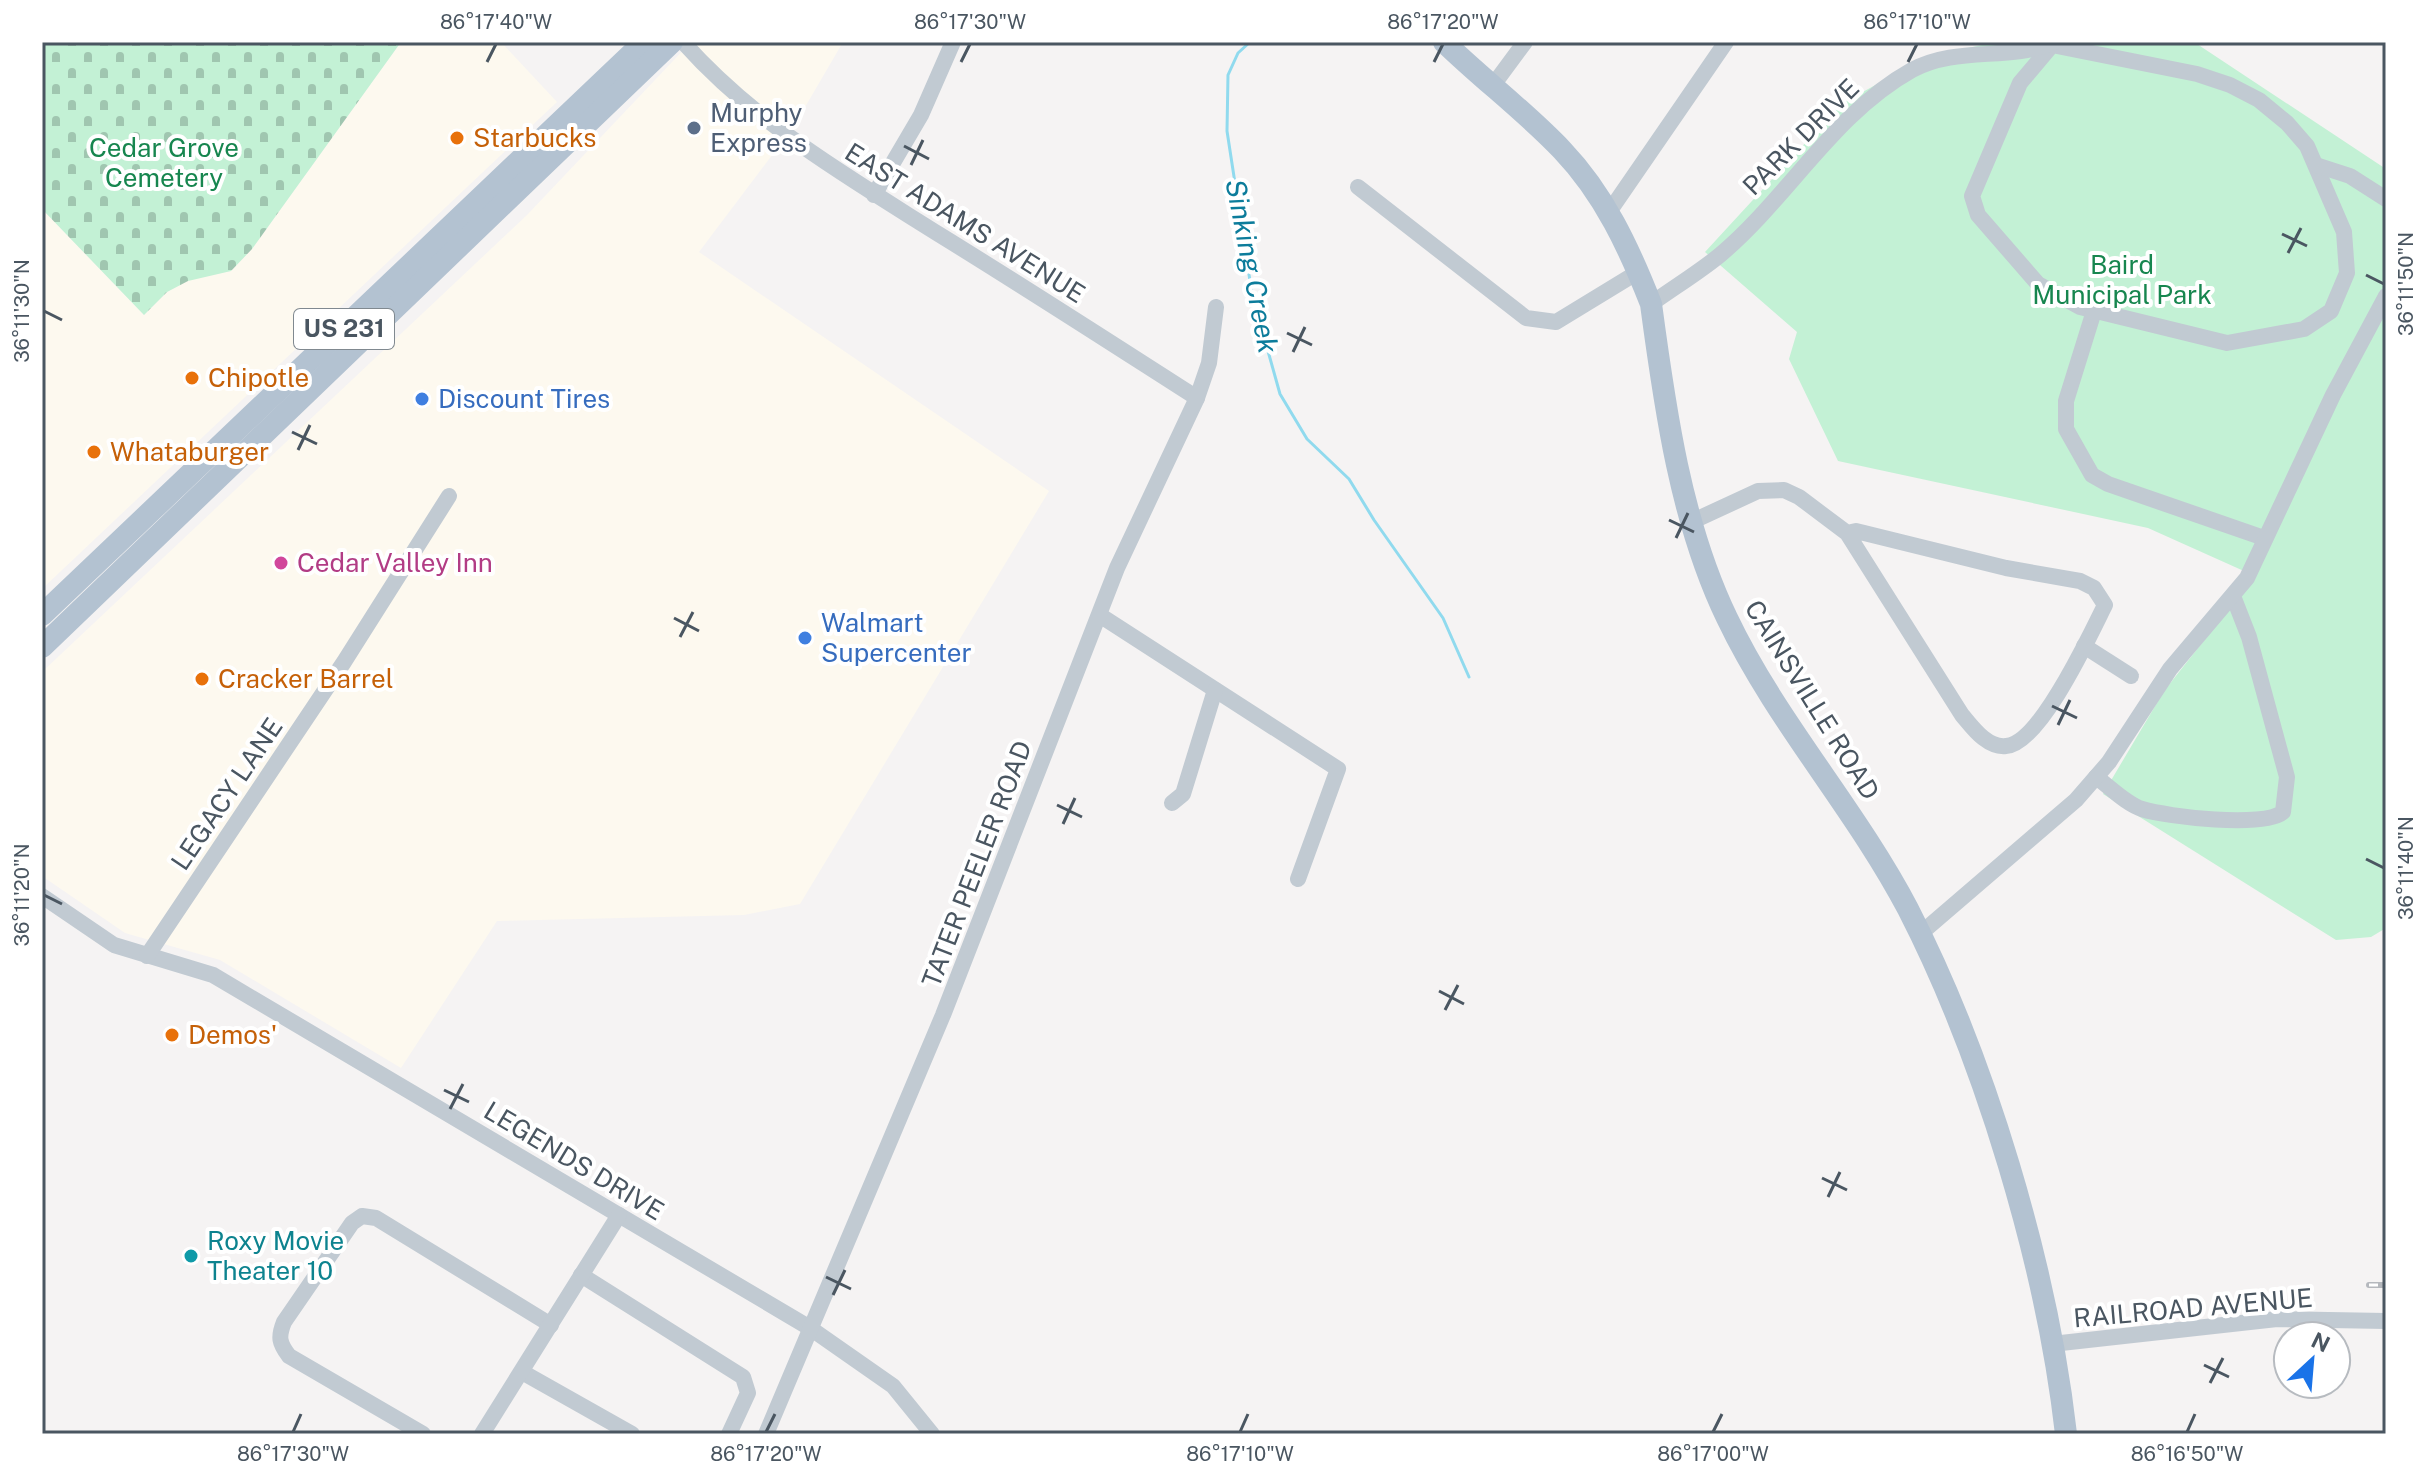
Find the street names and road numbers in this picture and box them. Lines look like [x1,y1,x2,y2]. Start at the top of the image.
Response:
street label: PARK DRIVE [1736,72,1865,201]
street label: EAST ADAMS AVENUE [840,136,1091,309]
road number: US 231 [294,309,394,349]
street label: CAINSVILLE ROAD [1739,594,1886,805]
street label: LEGACY LANE [164,712,289,876]
street label: TATER PEELER ROAD [915,736,1038,991]
street label: LEGENDS DRIVE [479,1095,670,1226]
street label: RAILROAD AVENUE [2072,1282,2314,1333]

